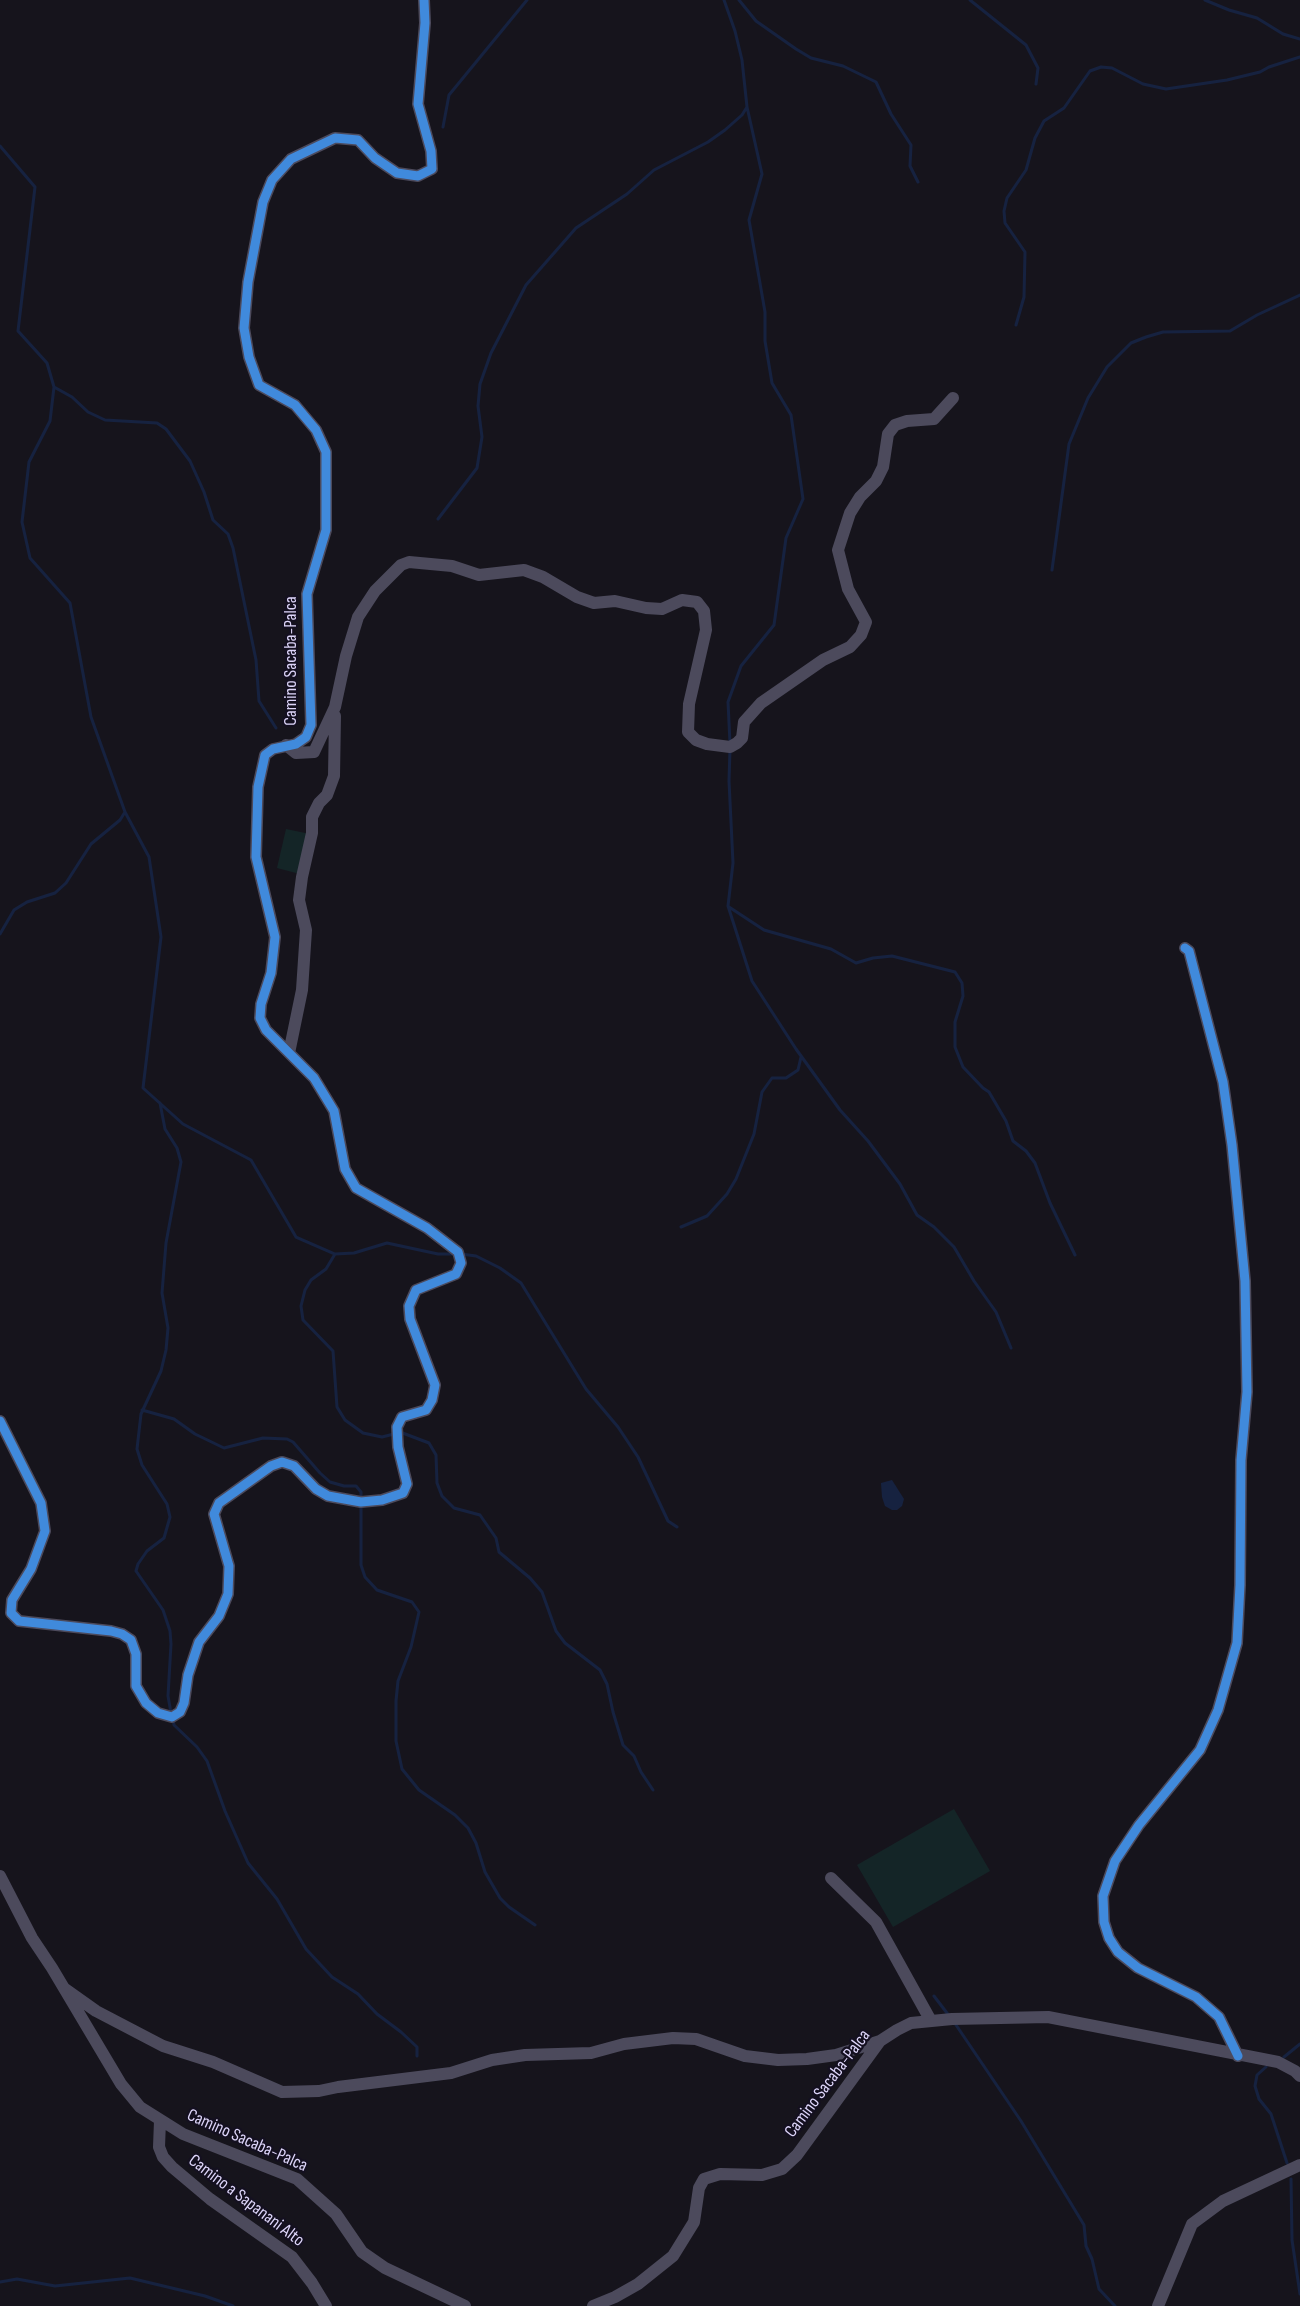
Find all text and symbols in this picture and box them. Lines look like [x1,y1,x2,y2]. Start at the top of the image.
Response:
street label: Camino Sacaba-Palca [280,596,302,726]
street label: Camino Sacaba-Palca [780,2026,876,2142]
street label: Camino Sacaba-Palca [184,2105,310,2177]
street label: Camino a Sapanani Alto [184,2150,308,2252]

